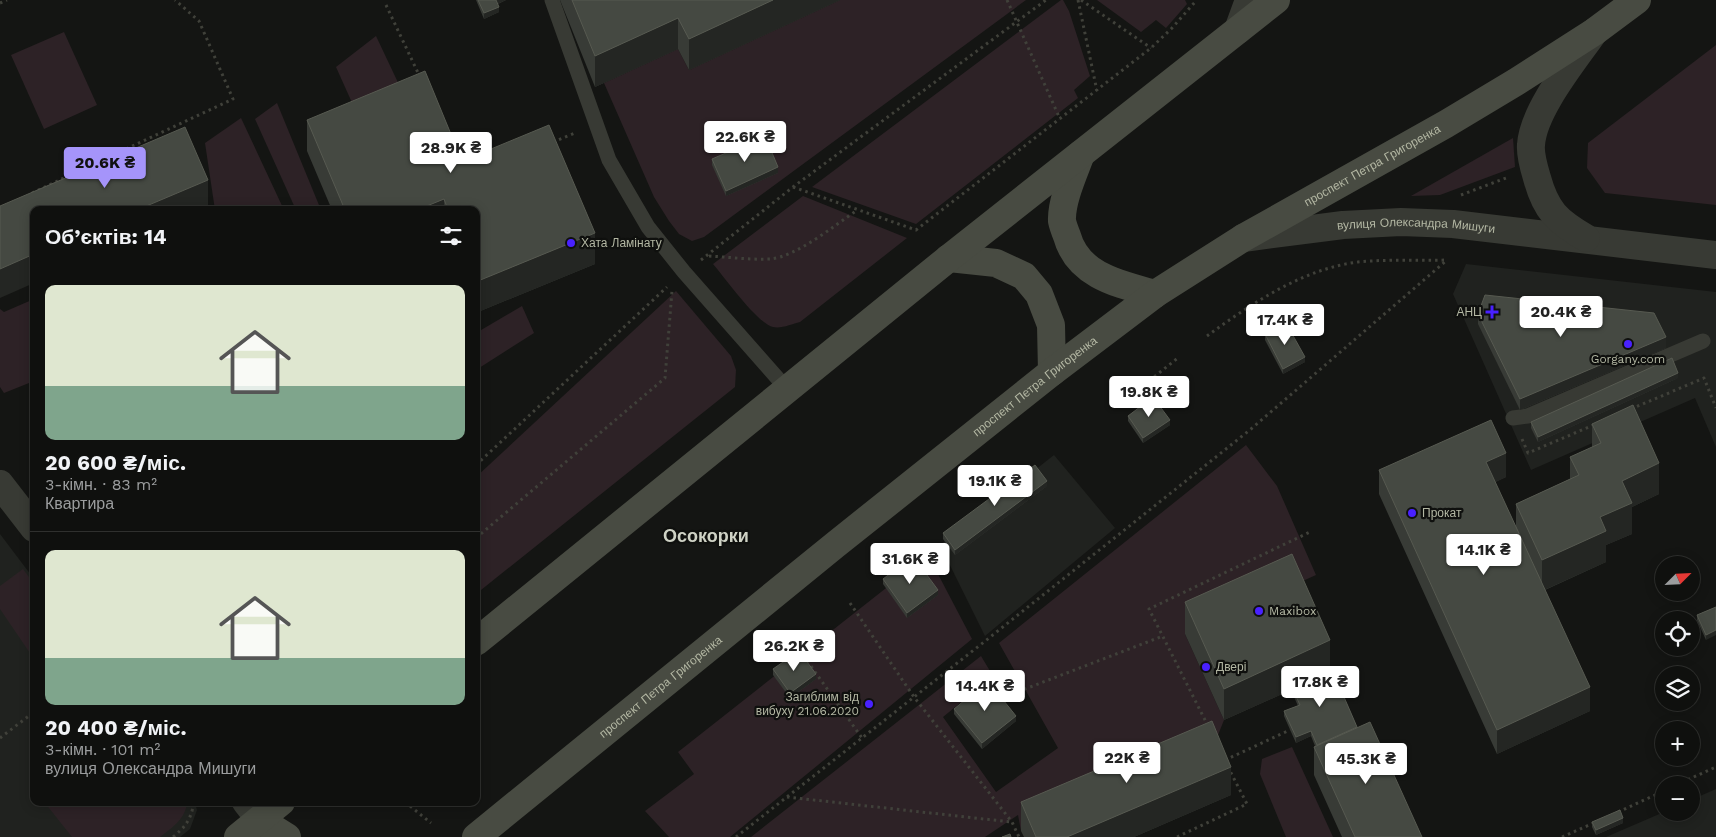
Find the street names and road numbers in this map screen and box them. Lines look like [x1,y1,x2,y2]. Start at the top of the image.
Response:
street label: проспект Петра Григоренка [1302,121,1443,209]
street label: вулиця Олександра Мишуги [1336,215,1496,236]
street label: проспект Петра Григоренка [970,333,1100,439]
street label: проспект Петра Григоренка [596,633,725,741]

